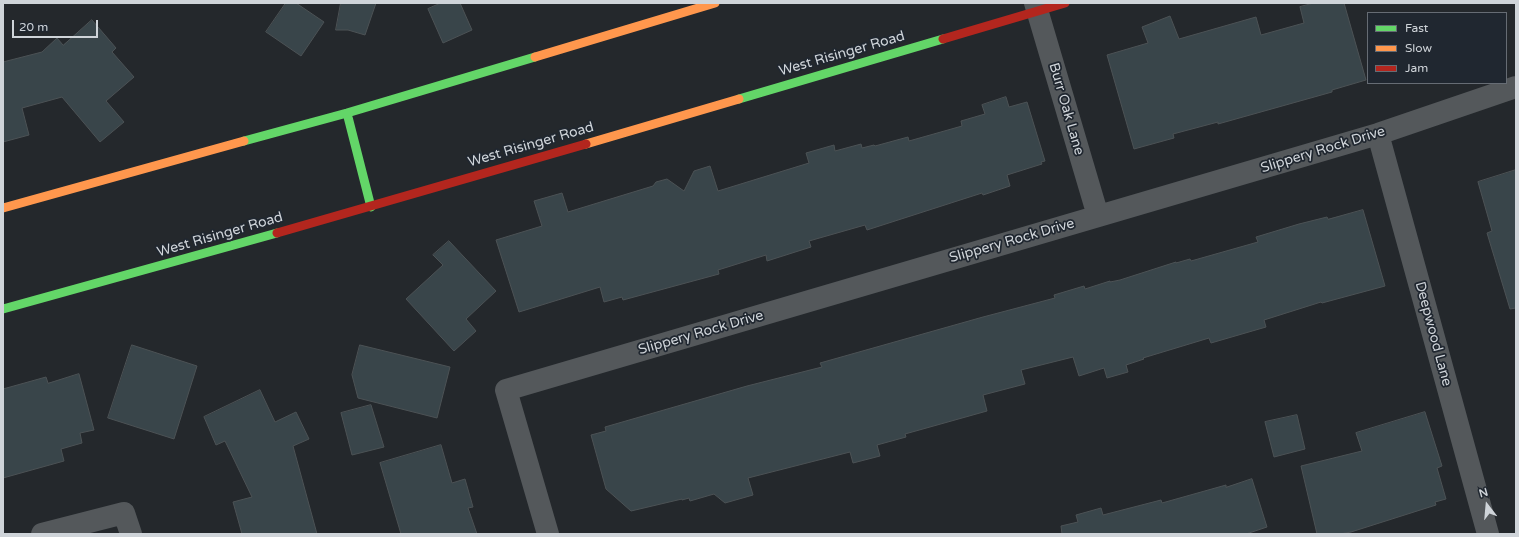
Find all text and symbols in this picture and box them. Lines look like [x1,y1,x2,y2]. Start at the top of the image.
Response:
scale bar [14,12,100,38]
legend [1367,12,1507,84]
text: 20 m [19,20,48,34]
text: Fast [1405,21,1428,35]
street label: West Risinger Road [777,28,907,80]
text: Slow [1405,41,1432,55]
street label: Burr Oak Lane [1045,61,1087,157]
text: Jam [1405,61,1428,75]
street label: West Risinger Road [466,119,596,171]
street label: Slippery Rock Drive [1259,123,1387,177]
street label: West Risinger Road [155,209,285,261]
street label: Slippery Rock Drive [948,215,1076,267]
street label: Deepwood Lane [1411,280,1455,388]
street label: Slippery Rock Drive [637,307,765,359]
north arrow [1467,485,1507,525]
text: N [1478,486,1490,500]

